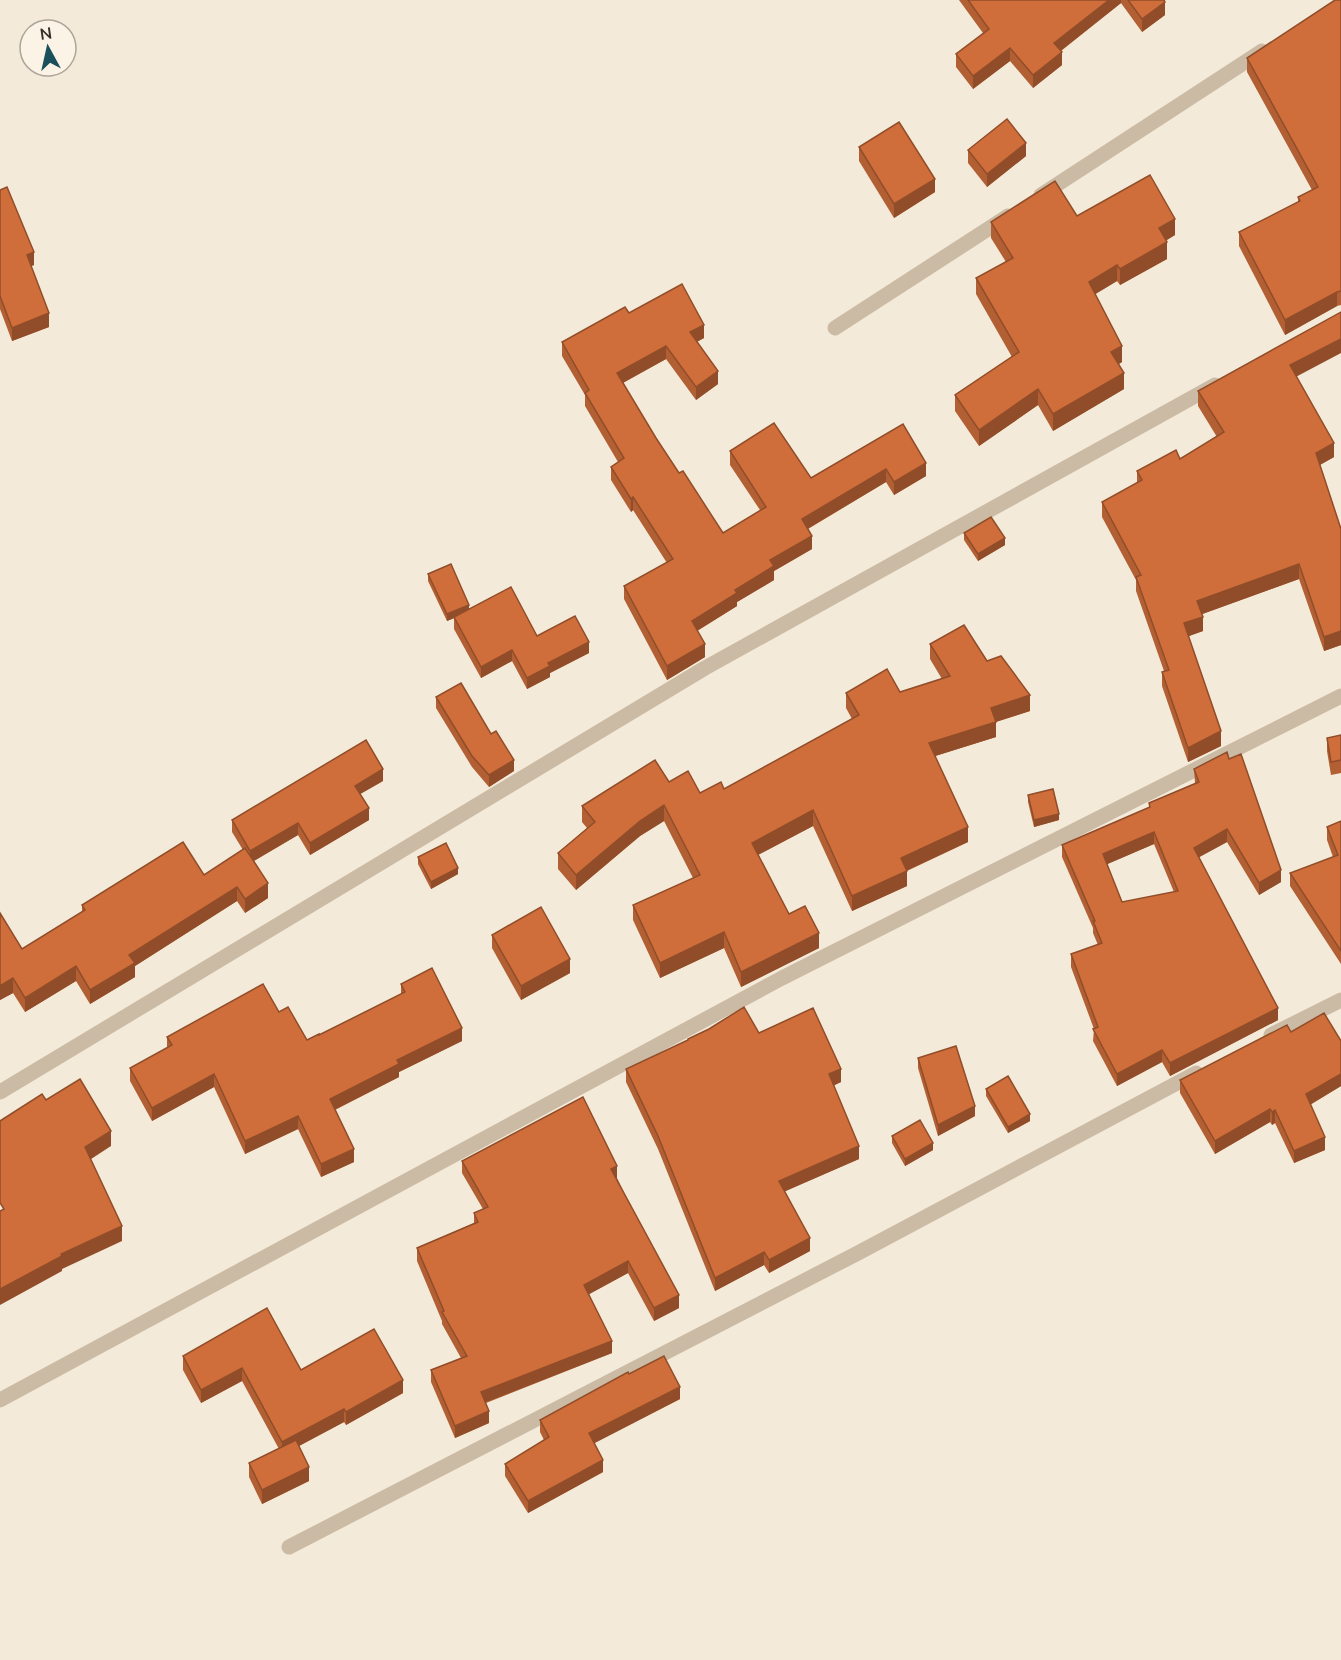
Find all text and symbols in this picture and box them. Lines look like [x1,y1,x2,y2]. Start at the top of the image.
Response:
north arrow [18,18,78,78]
text: N [39,22,54,46]

